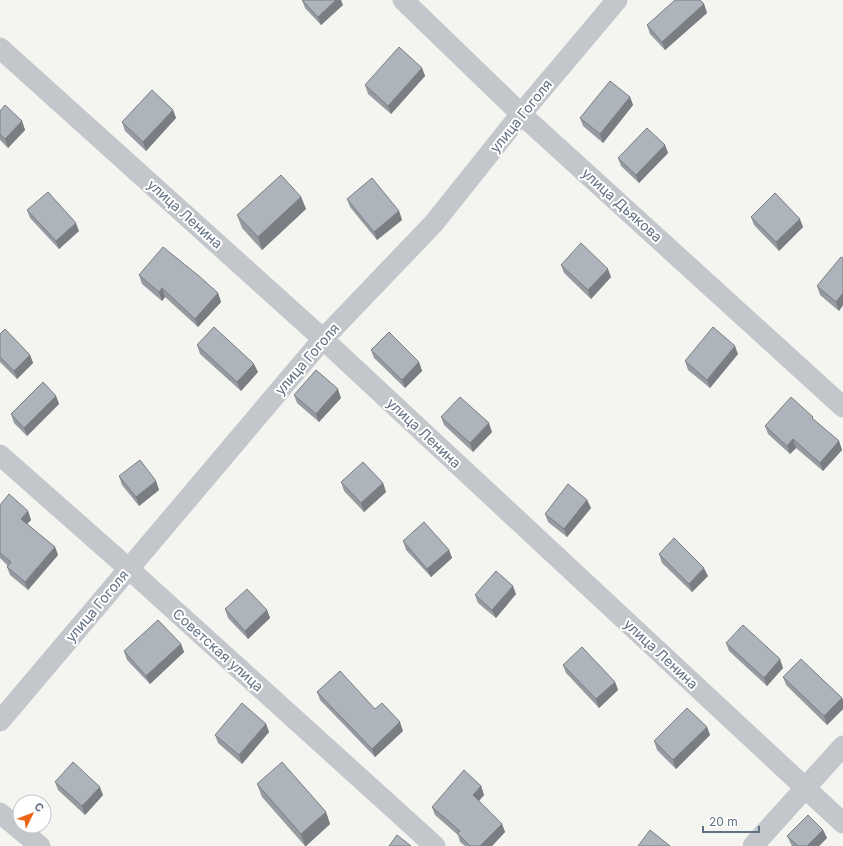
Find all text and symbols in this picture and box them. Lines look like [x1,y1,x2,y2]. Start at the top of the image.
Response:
street label: улица Гоголя [486,76,555,156]
street label: улица Дьякова [579,164,666,245]
street label: улица Ленина [144,176,226,252]
street label: улица Гоголя [271,319,342,398]
street label: улица Ленина [384,394,465,471]
street label: улица Гоголя [61,566,132,645]
street label: Советская улица [170,605,267,695]
street label: улица Ленина [621,615,702,692]
north arrow [12,794,52,834]
text: С [31,799,47,815]
scale bar [703,808,759,834]
text: 20 m [709,814,738,829]

